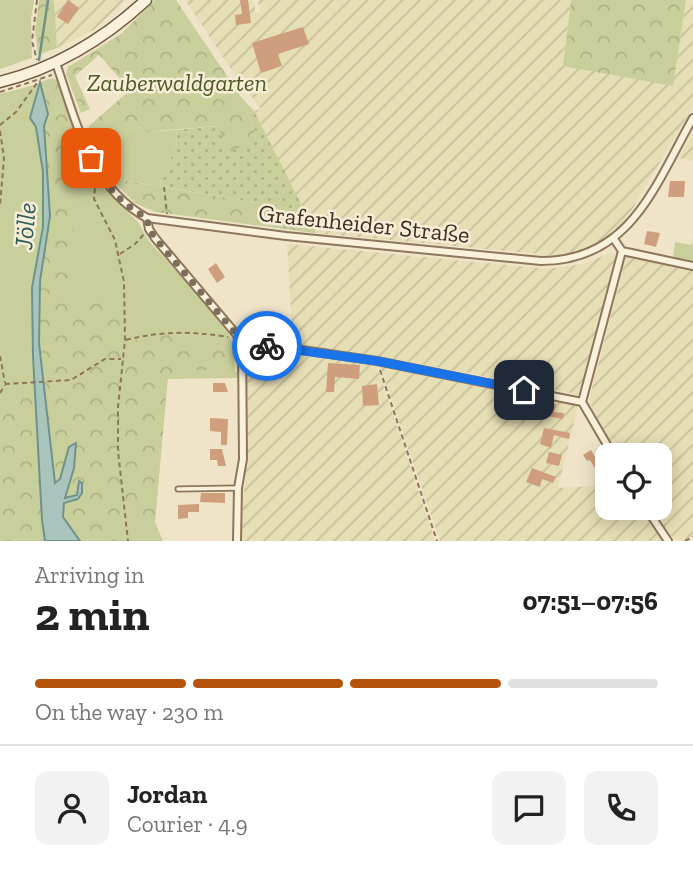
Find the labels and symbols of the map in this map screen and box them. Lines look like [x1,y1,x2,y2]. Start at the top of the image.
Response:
park label: Zauberwaldgarten [87,68,267,97]
pin [61,128,121,188]
street label: Grafenheider Straße [257,198,471,249]
water label: Jölle [7,201,43,252]
courier [232,311,302,381]
pin [494,360,554,420]

